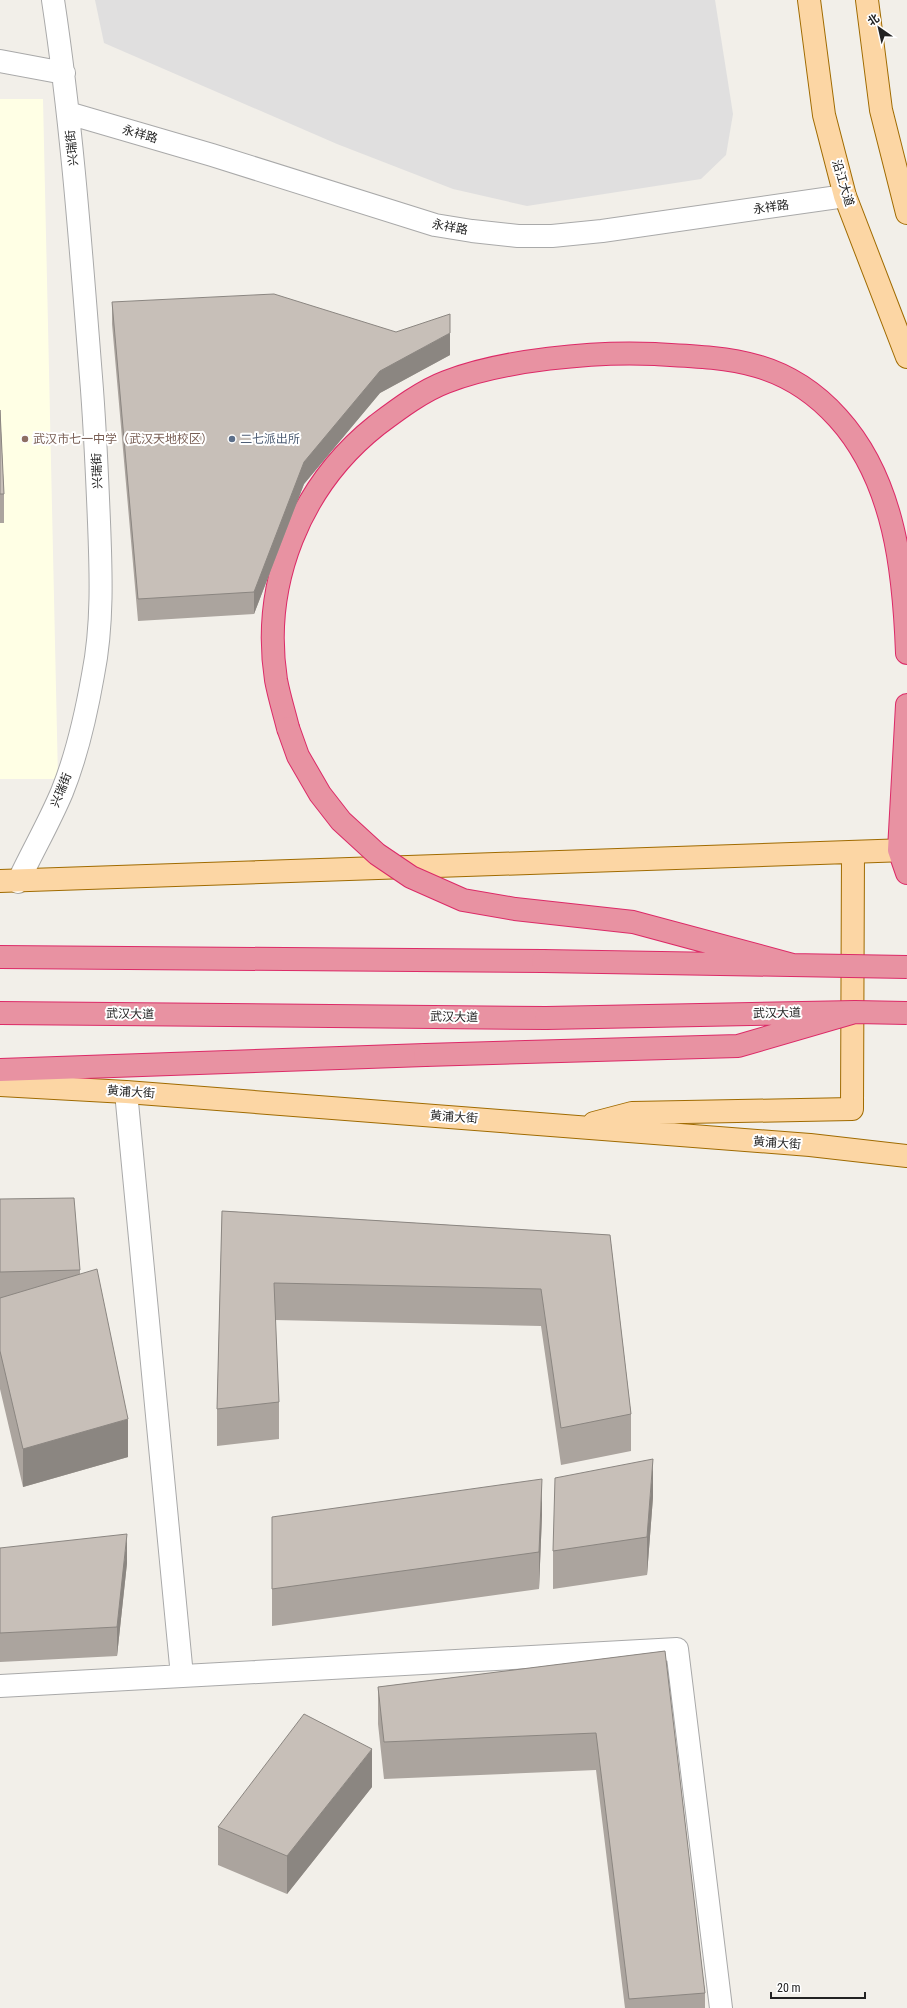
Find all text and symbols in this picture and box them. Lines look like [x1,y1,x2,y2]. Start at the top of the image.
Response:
north arrow [859,8,899,48]
text: 北 [865,12,882,29]
street label: 永祥路 [121,122,159,146]
street label: 兴瑞街 [63,129,81,167]
street label: 沿江大道 [829,158,857,208]
street label: 永祥路 [752,198,790,216]
street label: 永祥路 [431,217,469,237]
place label: 武汉市七一中学（武汉天地校区） [33,432,213,446]
place label: 二七派出所 [240,432,300,446]
marker: 武汉市七一中学（武汉天地校区） [20,434,30,444]
marker: 二七派出所 [227,434,237,444]
street label: 兴瑞街 [89,453,105,489]
street label: 兴瑞街 [48,771,74,809]
street label: 武汉大道 [753,1006,801,1020]
street label: 武汉大道 [106,1007,154,1021]
street label: 武汉大道 [430,1010,478,1024]
street label: 黄浦大街 [107,1083,155,1101]
street label: 黄浦大街 [430,1108,478,1126]
street label: 黄浦大街 [753,1134,801,1152]
scale bar [771,1974,865,2000]
text: 20 m [777,1981,801,1995]

